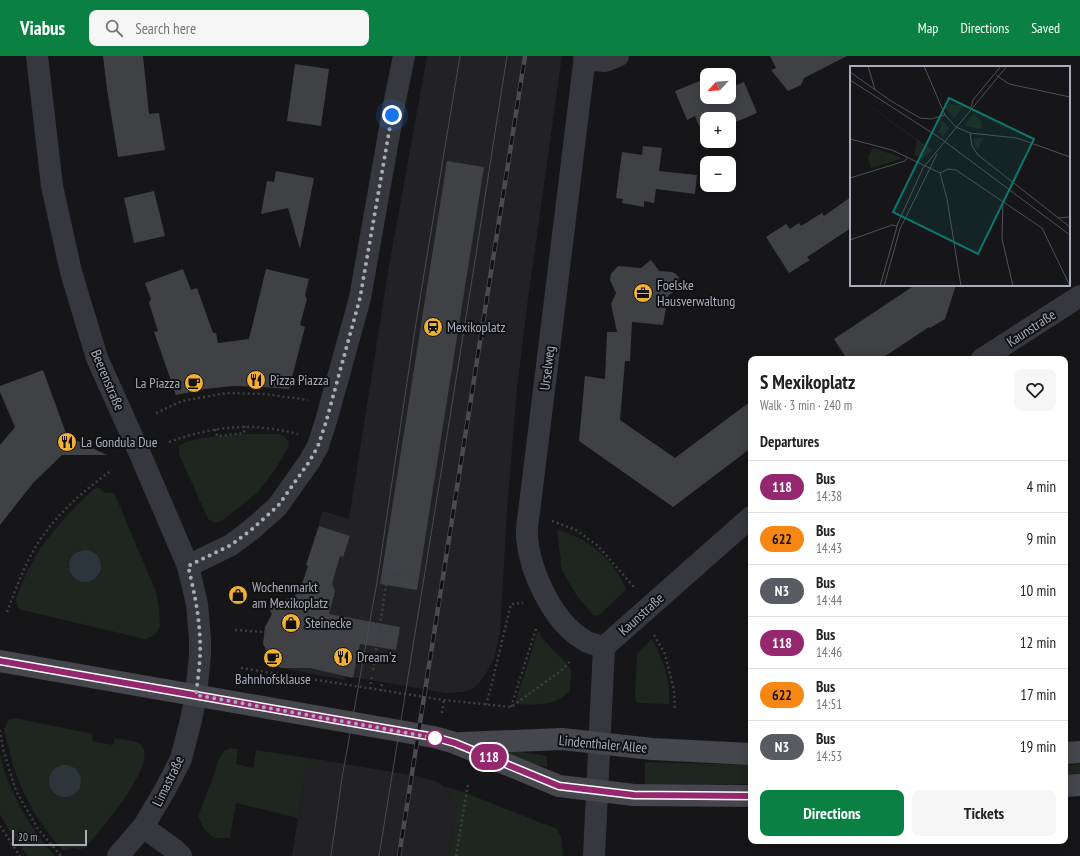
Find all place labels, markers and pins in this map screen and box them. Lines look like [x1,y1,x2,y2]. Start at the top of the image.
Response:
place label: Foelske Hausverwaltung [657,276,735,310]
office icon: Foelske Hausverwaltung [632,282,654,304]
station icon: Mexikoplatz [422,316,444,338]
place label: Mexikoplatz [447,318,505,336]
restaurant icon: Pizza Piazza [245,369,267,391]
place label: Pizza Piazza [270,371,329,389]
cafe icon: La Piazza [183,372,205,394]
place label: La Piazza [135,374,180,392]
restaurant icon: La Gondula Due [56,431,78,453]
place label: La Gondula Due [81,433,158,451]
place label: Wochenmarkt am Mexikoplatz [252,578,328,612]
shop icon: Wochenmarkt am Mexikoplatz [227,584,249,606]
shop icon: Steinecke [280,612,302,634]
place label: Steinecke [305,614,352,632]
restaurant icon: Dream'z [332,646,354,668]
cafe icon: Bahnhofsklause [262,647,284,669]
place label: Dream'z [357,648,396,666]
place label: Bahnhofsklause [235,670,311,688]
unlabelled marker [426,729,444,747]

